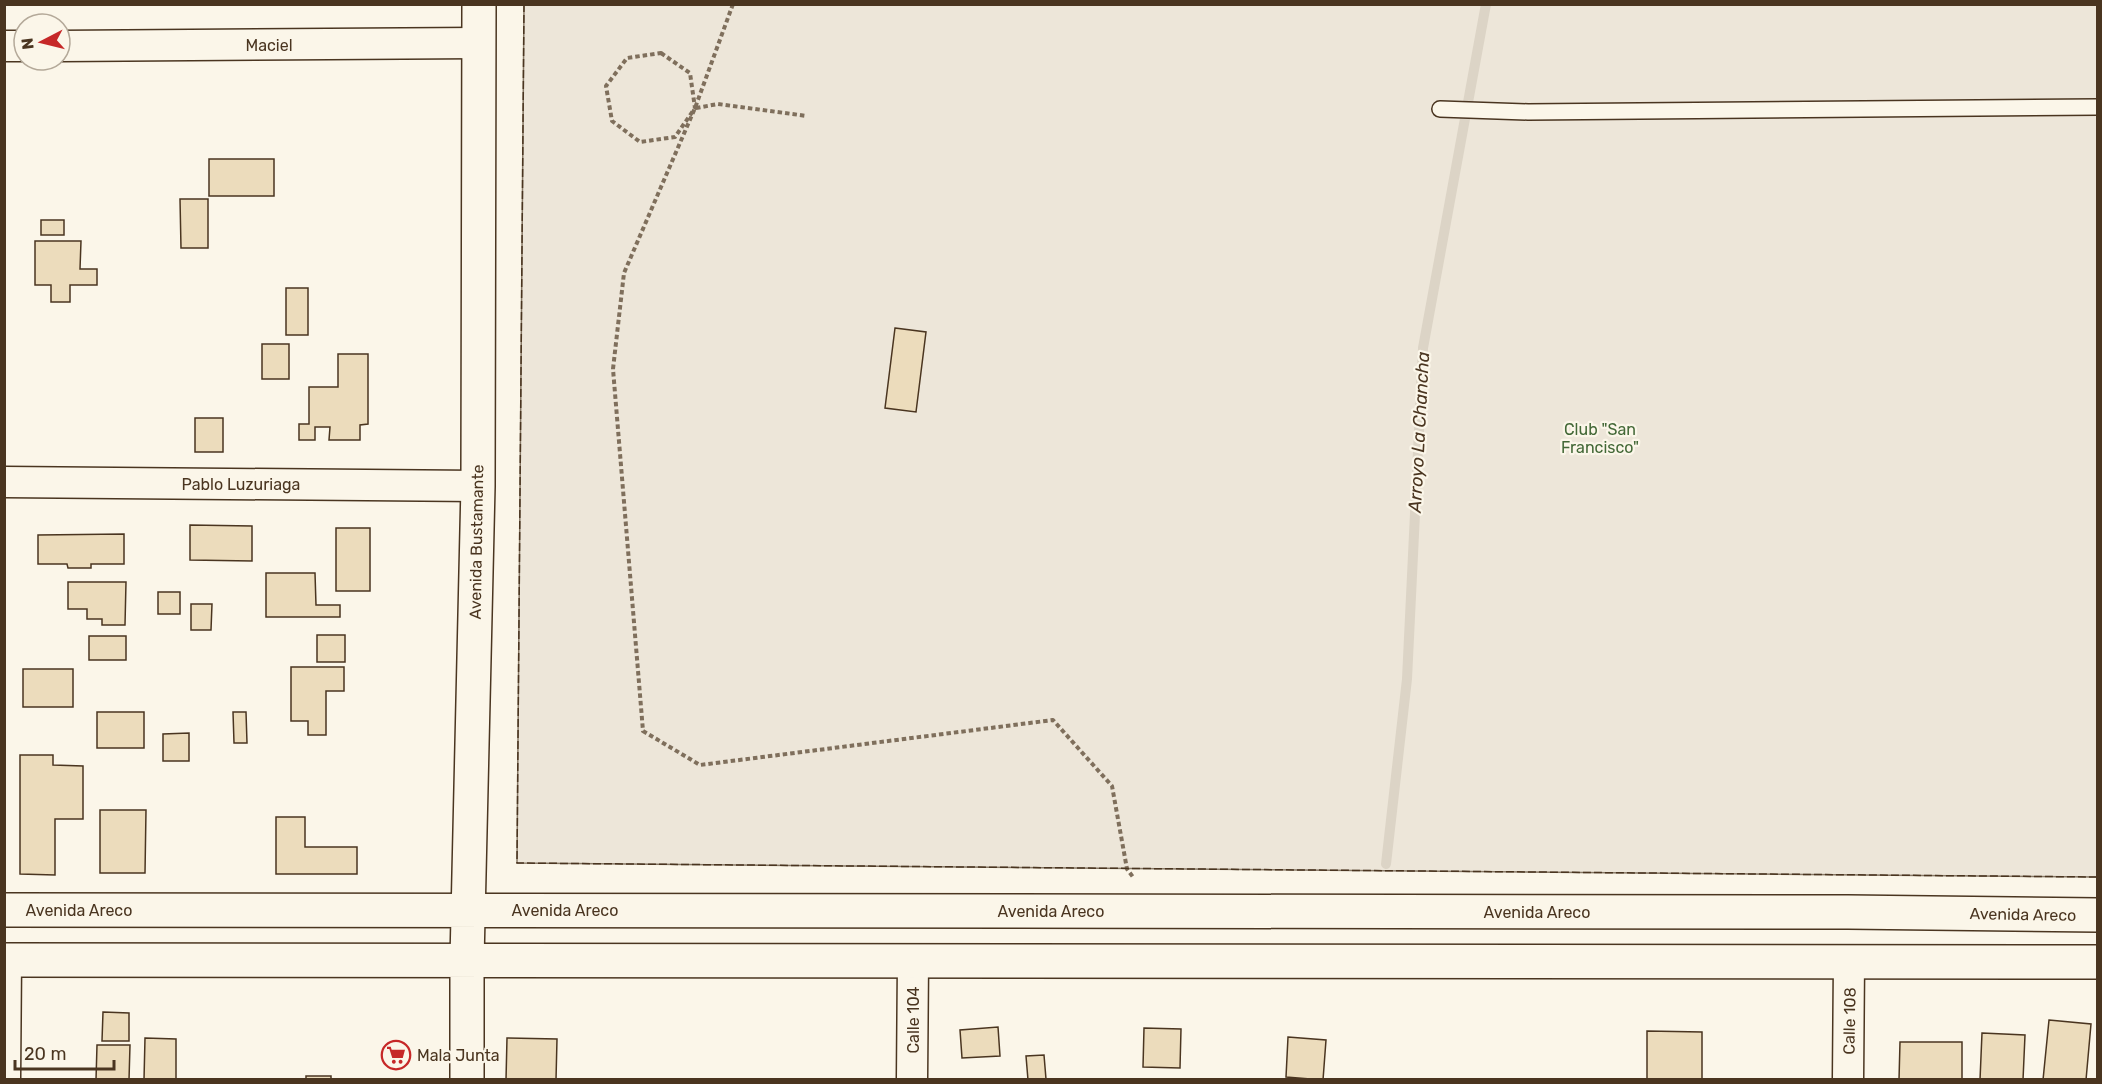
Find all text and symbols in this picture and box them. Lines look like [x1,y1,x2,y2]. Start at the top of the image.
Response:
north arrow [12,12,72,72]
street label: Maciel [245,36,293,55]
text: N [17,37,38,51]
water label: Arroyo La Chancha [1404,351,1434,514]
park label: Club "San Francisco" [1561,420,1639,457]
street label: Avenida Bustamante [466,464,487,620]
street label: Pablo Luzuriaga [182,475,300,494]
street label: Avenida Areco [26,901,132,920]
street label: Avenida Areco [512,901,618,920]
street label: Avenida Areco [998,902,1104,921]
street label: Avenida Areco [1484,903,1590,922]
street label: Avenida Areco [1969,904,2077,925]
street label: Calle 104 [904,986,923,1054]
street label: Calle 108 [1839,987,1860,1055]
scale bar [15,1033,114,1071]
supermarket icon: Mala Junta [380,1039,412,1071]
text: 20 m [24,1043,66,1065]
place label: Mala Junta [417,1046,500,1065]

